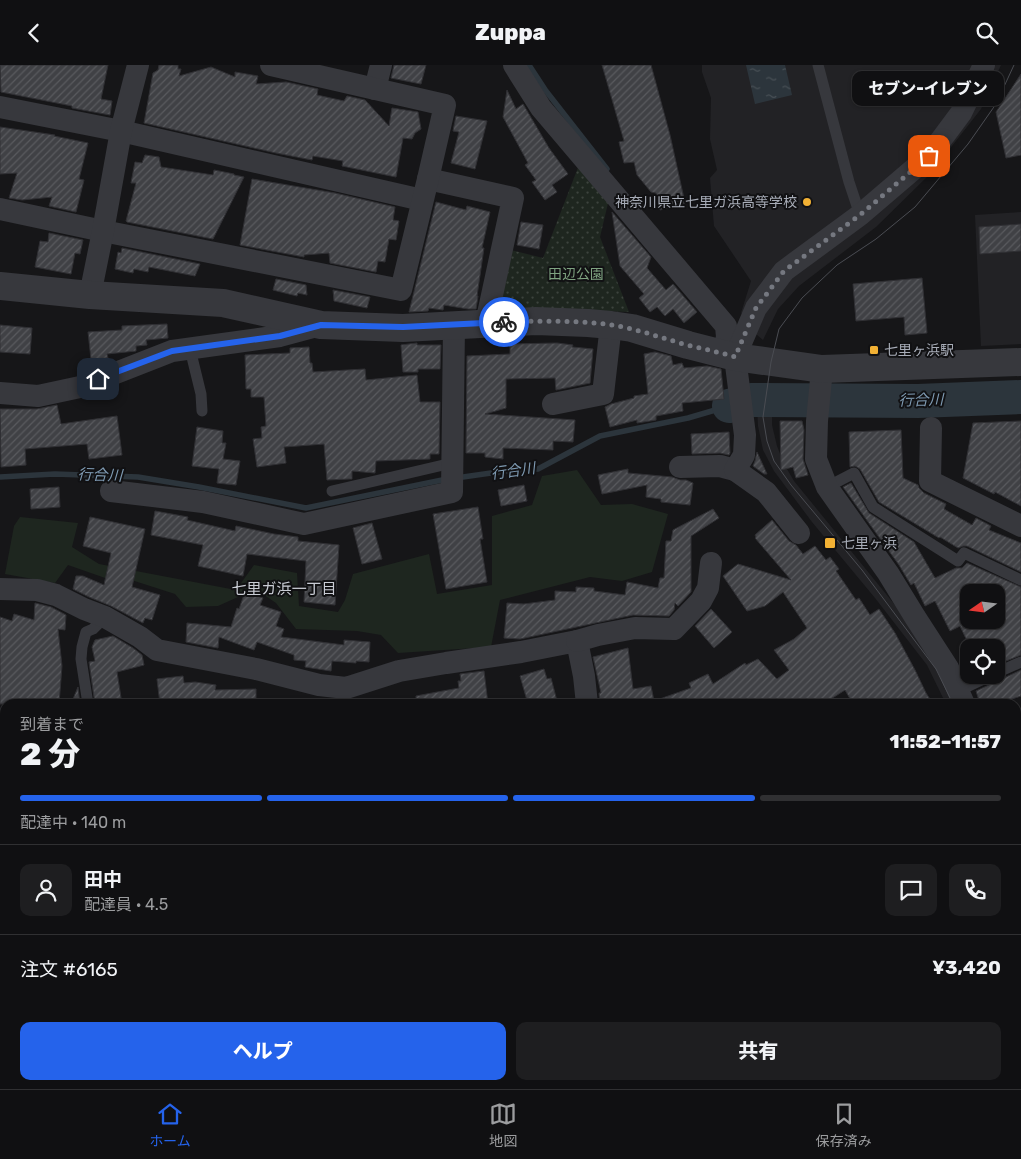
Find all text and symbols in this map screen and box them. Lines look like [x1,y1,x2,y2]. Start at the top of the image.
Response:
icon: back [20,19,48,47]
text: Zuppa [475,19,546,46]
icon: search [973,19,1001,47]
callout: セブン-イレブン [853,71,1005,106]
text: セブン-イレブン [868,79,988,98]
pin [908,135,950,177]
icon: bag [915,142,943,170]
place label: 神奈川県立七里ガ浜高等学校 [615,194,797,211]
marker: 神奈川県立七里ガ浜高等学校 [801,196,813,208]
park label: 田辺公園 [548,266,604,283]
courier [479,297,529,347]
icon: bike [490,308,518,336]
place label: 七里ヶ浜駅 [884,342,954,359]
marker: 七里ヶ浜駅 [868,344,880,356]
pin [77,358,119,400]
icon: home [84,365,112,393]
water label: 行合川 [898,391,946,409]
water label: 行合川 [489,459,539,483]
water label: 行合川 [77,465,125,485]
place label: 七里ヶ浜 [841,535,897,552]
marker: 七里ヶ浜 [823,536,837,550]
district label: 七里ガ浜一丁目 [231,580,337,598]
north arrow [960,584,1005,629]
map controls [960,584,1005,684]
button: locate [960,639,1005,684]
text: 到着まで [20,715,84,734]
text: 11:52–11:57 [889,730,1001,753]
text: 2 分 [20,735,80,773]
text: 配達中 · 140 m [20,813,126,832]
button: person [20,864,72,916]
button: chat [885,864,937,916]
button: phone [949,864,1001,916]
text: 田中 [84,868,122,891]
text: 配達員 · 4.5 [84,895,168,914]
text: ¥3,420 [932,956,1001,979]
text: 注文 #6165 [20,958,118,981]
button: ヘルプ [20,1022,506,1080]
button: 共有 [516,1022,1001,1080]
tab: ホーム [149,1100,191,1150]
tab: 地図 [489,1100,517,1150]
tab: 保存済み [816,1100,872,1150]

